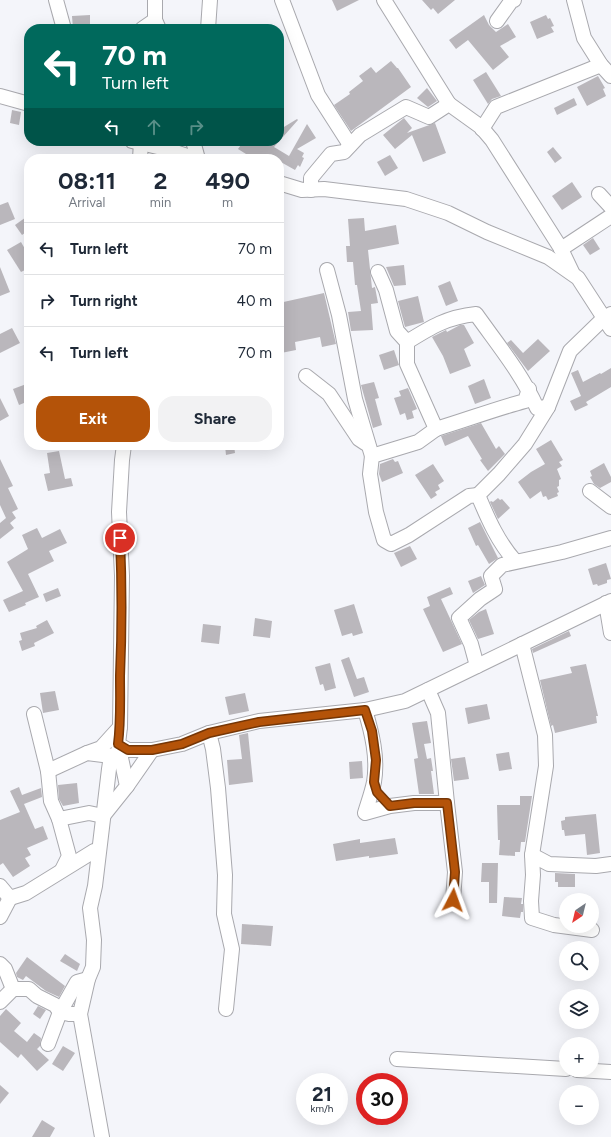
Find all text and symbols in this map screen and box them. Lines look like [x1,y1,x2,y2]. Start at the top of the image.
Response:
text: 70 m [102,38,167,72]
icon: left [36,40,88,92]
text: Turn left [102,72,169,94]
icon: left [101,116,123,138]
icon: ahead [143,116,165,138]
icon: right [185,116,207,138]
text: 08:11 [58,166,116,195]
text: 2 [154,166,167,195]
text: 490 [205,166,250,195]
text: Arrival [69,195,105,210]
text: min [150,195,171,210]
text: m [222,195,233,210]
icon: left [36,238,58,260]
text: Turn left [70,240,128,258]
text: 70 m [238,240,272,258]
icon: right [36,290,58,312]
text: Turn right [70,292,138,310]
text: 40 m [237,292,272,310]
icon: left [36,342,58,364]
text: Turn left [70,344,128,362]
text: 70 m [238,344,272,362]
button: Exit [36,396,150,442]
button: Share [158,396,272,442]
pin [103,521,137,555]
icon: arrive [109,527,131,549]
position arrow [432,879,474,921]
north arrow [559,893,599,933]
map controls [559,893,599,1125]
button: search [559,941,599,981]
button: layers [559,989,599,1029]
button: + [559,1037,599,1077]
speed limit sign: 30 [356,1073,408,1125]
text: 21 [312,1082,332,1106]
button: − [559,1085,599,1125]
text: km/h [311,1102,333,1115]

